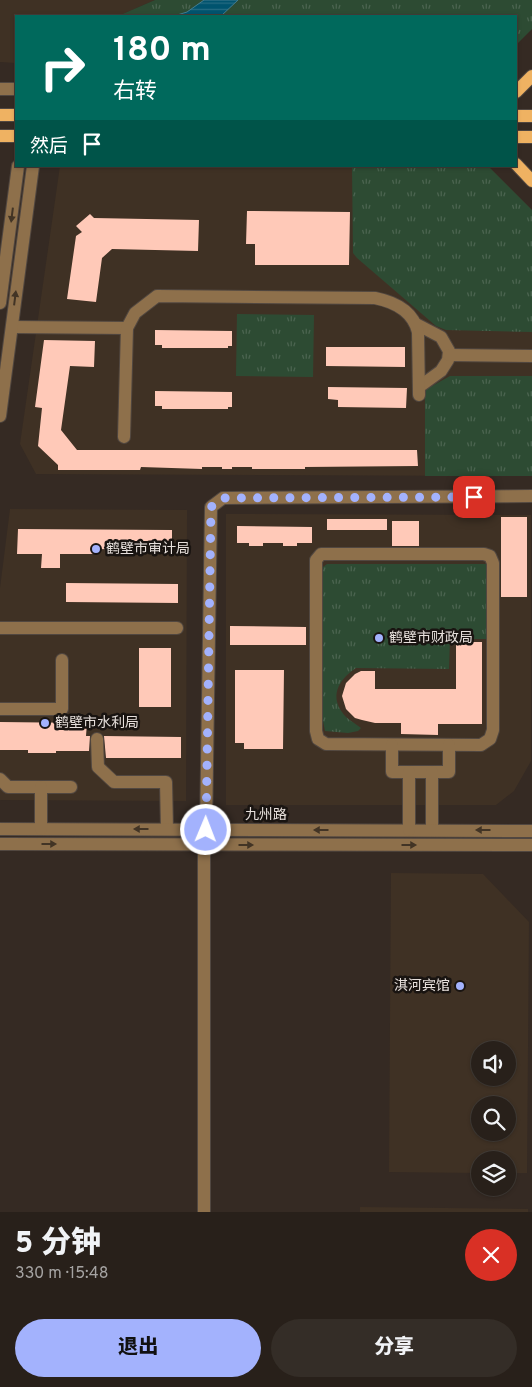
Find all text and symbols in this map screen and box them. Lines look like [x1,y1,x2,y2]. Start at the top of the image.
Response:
text: 180 m [113,29,211,73]
icon: right [30,35,95,100]
text: 右转 [113,79,157,106]
icon: arrive [78,130,106,158]
text: 然后 [30,135,68,159]
one-way arrow [7,207,15,223]
one-way arrow [12,290,20,306]
pin [453,476,495,518]
icon: arrive [460,483,488,511]
place label: 鹤壁市审计局 [106,541,190,558]
marker: 鹤壁市审计局 [90,543,102,555]
place label: 鹤壁市财政局 [389,630,473,647]
marker: 鹤壁市财政局 [373,632,385,644]
place label: 鹤壁市水利局 [55,715,139,732]
marker: 鹤壁市水利局 [39,717,51,729]
position arrow [179,803,231,855]
street label: 九州路 [245,806,287,824]
one-way arrow [133,825,149,833]
one-way arrow [313,826,329,834]
one-way arrow [475,826,491,834]
one-way arrow [41,840,57,848]
one-way arrow [238,841,254,849]
one-way arrow [401,841,417,849]
place label: 淇河宾馆 [394,978,450,995]
marker: 淇河宾馆 [454,980,466,992]
map controls [471,1041,516,1196]
button: sound [471,1041,516,1086]
button: search [471,1096,516,1141]
button: layers [471,1151,516,1196]
text: 5 分钟 [15,1226,101,1263]
button: close [465,1229,517,1281]
text: 330 m · 15:48 [15,1264,108,1284]
button: 退出 [15,1319,261,1377]
button: 分享 [271,1319,517,1377]

